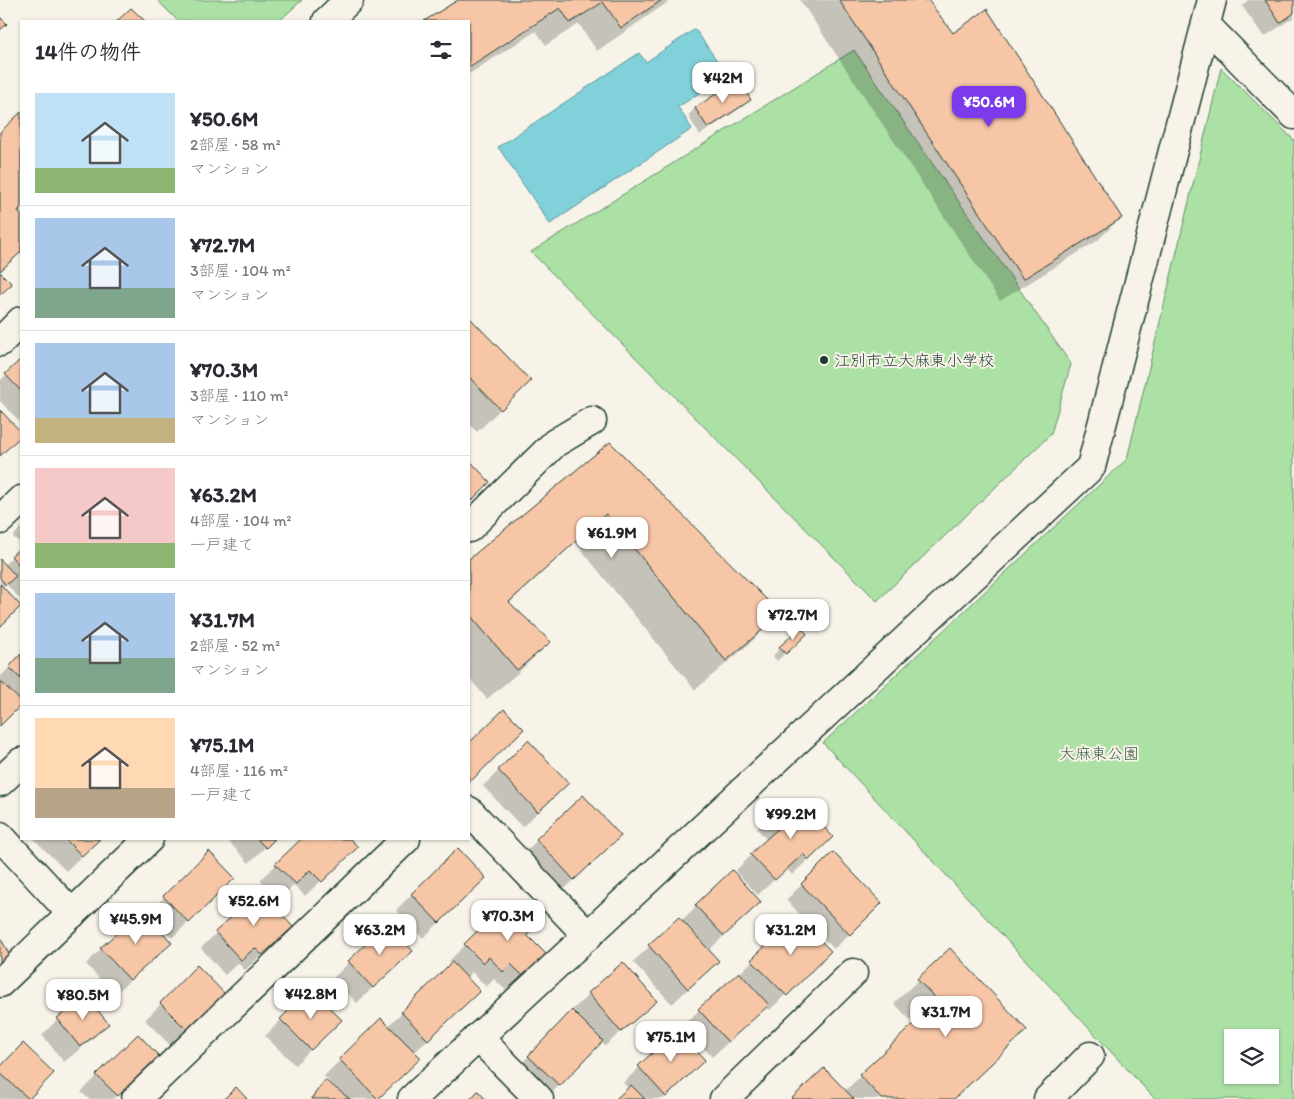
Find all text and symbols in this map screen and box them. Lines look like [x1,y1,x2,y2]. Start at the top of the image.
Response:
icon: filters [427,36,455,64]
text: 14件の物件 [35,39,141,64]
pin: ¥42M [693,62,753,104]
text: ¥42M [703,68,743,87]
pin: ¥50.6M [948,86,1030,128]
text: ¥50.6M [963,92,1015,111]
text: ¥50.6M [190,106,259,131]
icon: home [75,113,135,173]
text: 2部屋 · 58 m² [190,135,281,154]
text: マンション [190,159,269,178]
text: ¥72.7M [190,232,255,257]
icon: home [75,238,135,298]
text: 3部屋 · 104 m² [190,261,291,280]
text: マンション [190,285,269,304]
place label: 江別市立大麻東小学校 [834,351,994,370]
marker: 江別市立大麻東小学校 [818,354,830,366]
text: ¥70.3M [190,357,258,382]
icon: home [75,363,135,423]
text: 3部屋 · 110 m² [190,386,289,405]
text: マンション [190,410,269,429]
text: ¥63.2M [190,482,257,507]
icon: home [75,488,135,548]
text: 4部屋 · 104 m² [190,511,292,530]
pin: ¥61.9M [571,516,653,559]
text: ¥61.9M [587,523,637,542]
text: 一戸建て [190,535,254,554]
pin: ¥72.7M [752,598,834,641]
text: ¥72.7M [768,605,818,624]
text: ¥31.7M [190,607,255,632]
icon: home [75,613,135,673]
text: 2部屋 · 52 m² [190,636,280,655]
text: マンション [190,660,269,679]
text: ¥75.1M [190,732,255,757]
icon: home [75,738,135,798]
park label: 大麻東公園 [1059,744,1139,763]
text: 4部屋 · 116 m² [190,761,288,780]
text: 一戸建て [190,785,254,804]
pin: ¥99.2M [750,798,832,840]
text: ¥99.2M [766,804,816,823]
pin: ¥52.6M [213,884,295,927]
text: ¥52.6M [229,891,279,910]
pin: ¥70.3M [467,900,549,942]
pin: ¥45.9M [95,902,177,945]
text: ¥70.3M [482,906,534,925]
text: ¥45.9M [110,909,162,928]
pin: ¥63.2M [339,914,421,956]
pin: ¥31.2M [750,914,832,956]
text: ¥63.2M [354,920,406,939]
text: ¥31.2M [766,920,816,939]
pin: ¥80.5M [42,978,124,1021]
pin: ¥42.8M [270,978,352,1020]
text: ¥42.8M [285,984,337,1003]
text: ¥80.5M [57,985,109,1004]
pin: ¥31.7M [905,996,987,1038]
text: ¥31.7M [921,1002,971,1021]
pin: ¥75.1M [630,1020,712,1063]
text: ¥75.1M [646,1027,696,1046]
map controls [1224,1029,1279,1084]
button: layers [1224,1029,1279,1084]

